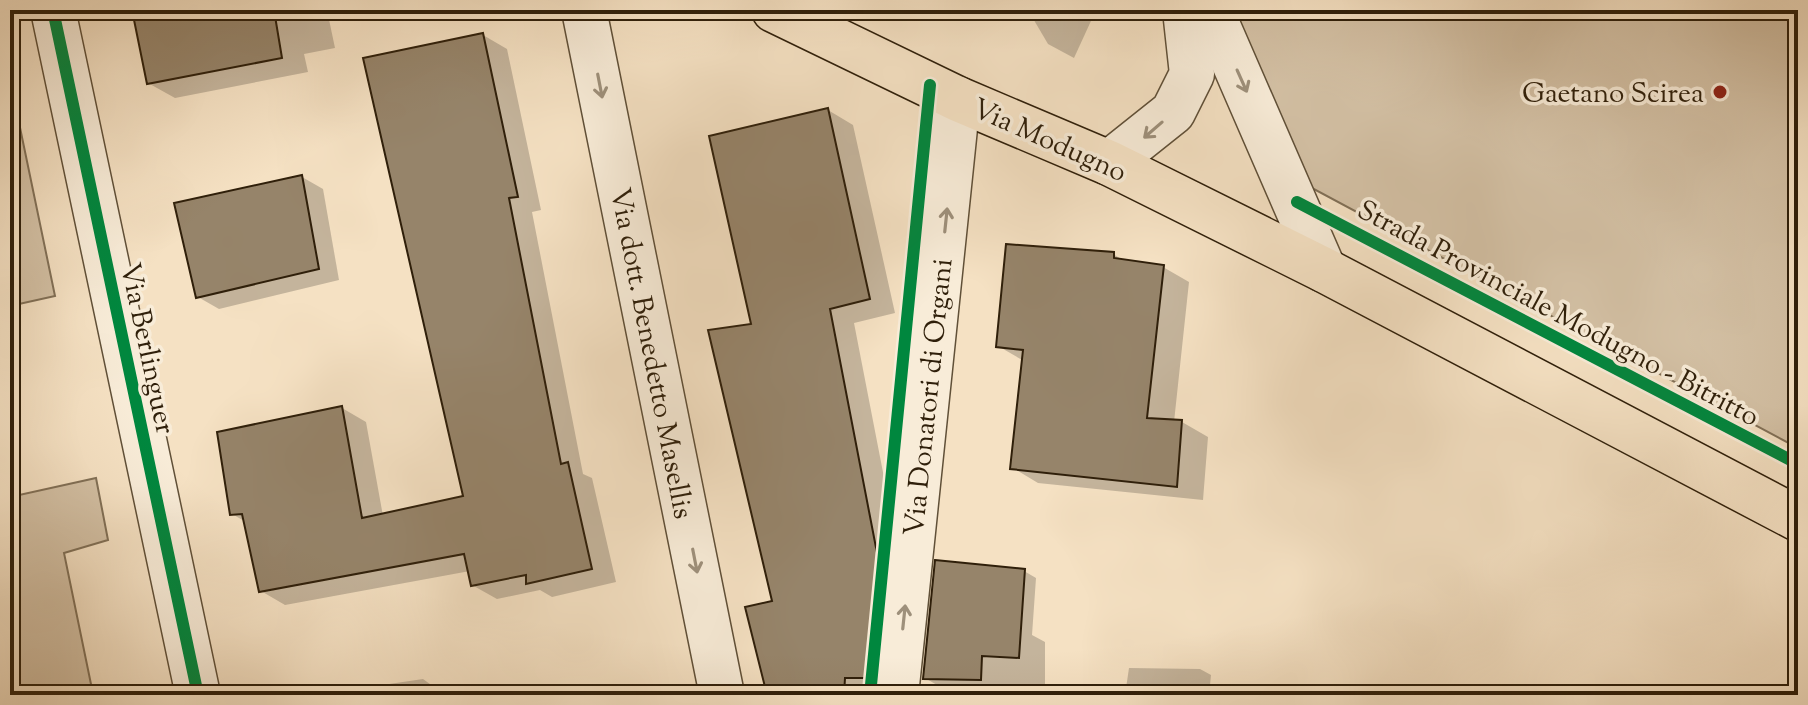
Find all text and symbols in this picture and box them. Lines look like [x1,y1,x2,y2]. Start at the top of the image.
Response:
one-way arrow [1236,69,1251,93]
one-way arrow [593,73,608,99]
place label: Gaetano Scirea [1522,75,1704,115]
marker: Gaetano Scirea [1711,83,1729,101]
street label: Via Modugno [965,90,1132,194]
one-way arrow [1143,121,1164,139]
street label: Via dott. Benedetto Masellis [598,185,702,523]
street label: Strada Provinciale Modugno - Bitritto [1349,191,1766,438]
one-way arrow [938,207,953,234]
street label: Via Donatori di Organi [896,256,964,538]
street label: Via Berlinguer [108,259,184,438]
one-way arrow [689,548,704,573]
one-way arrow [896,604,911,631]

